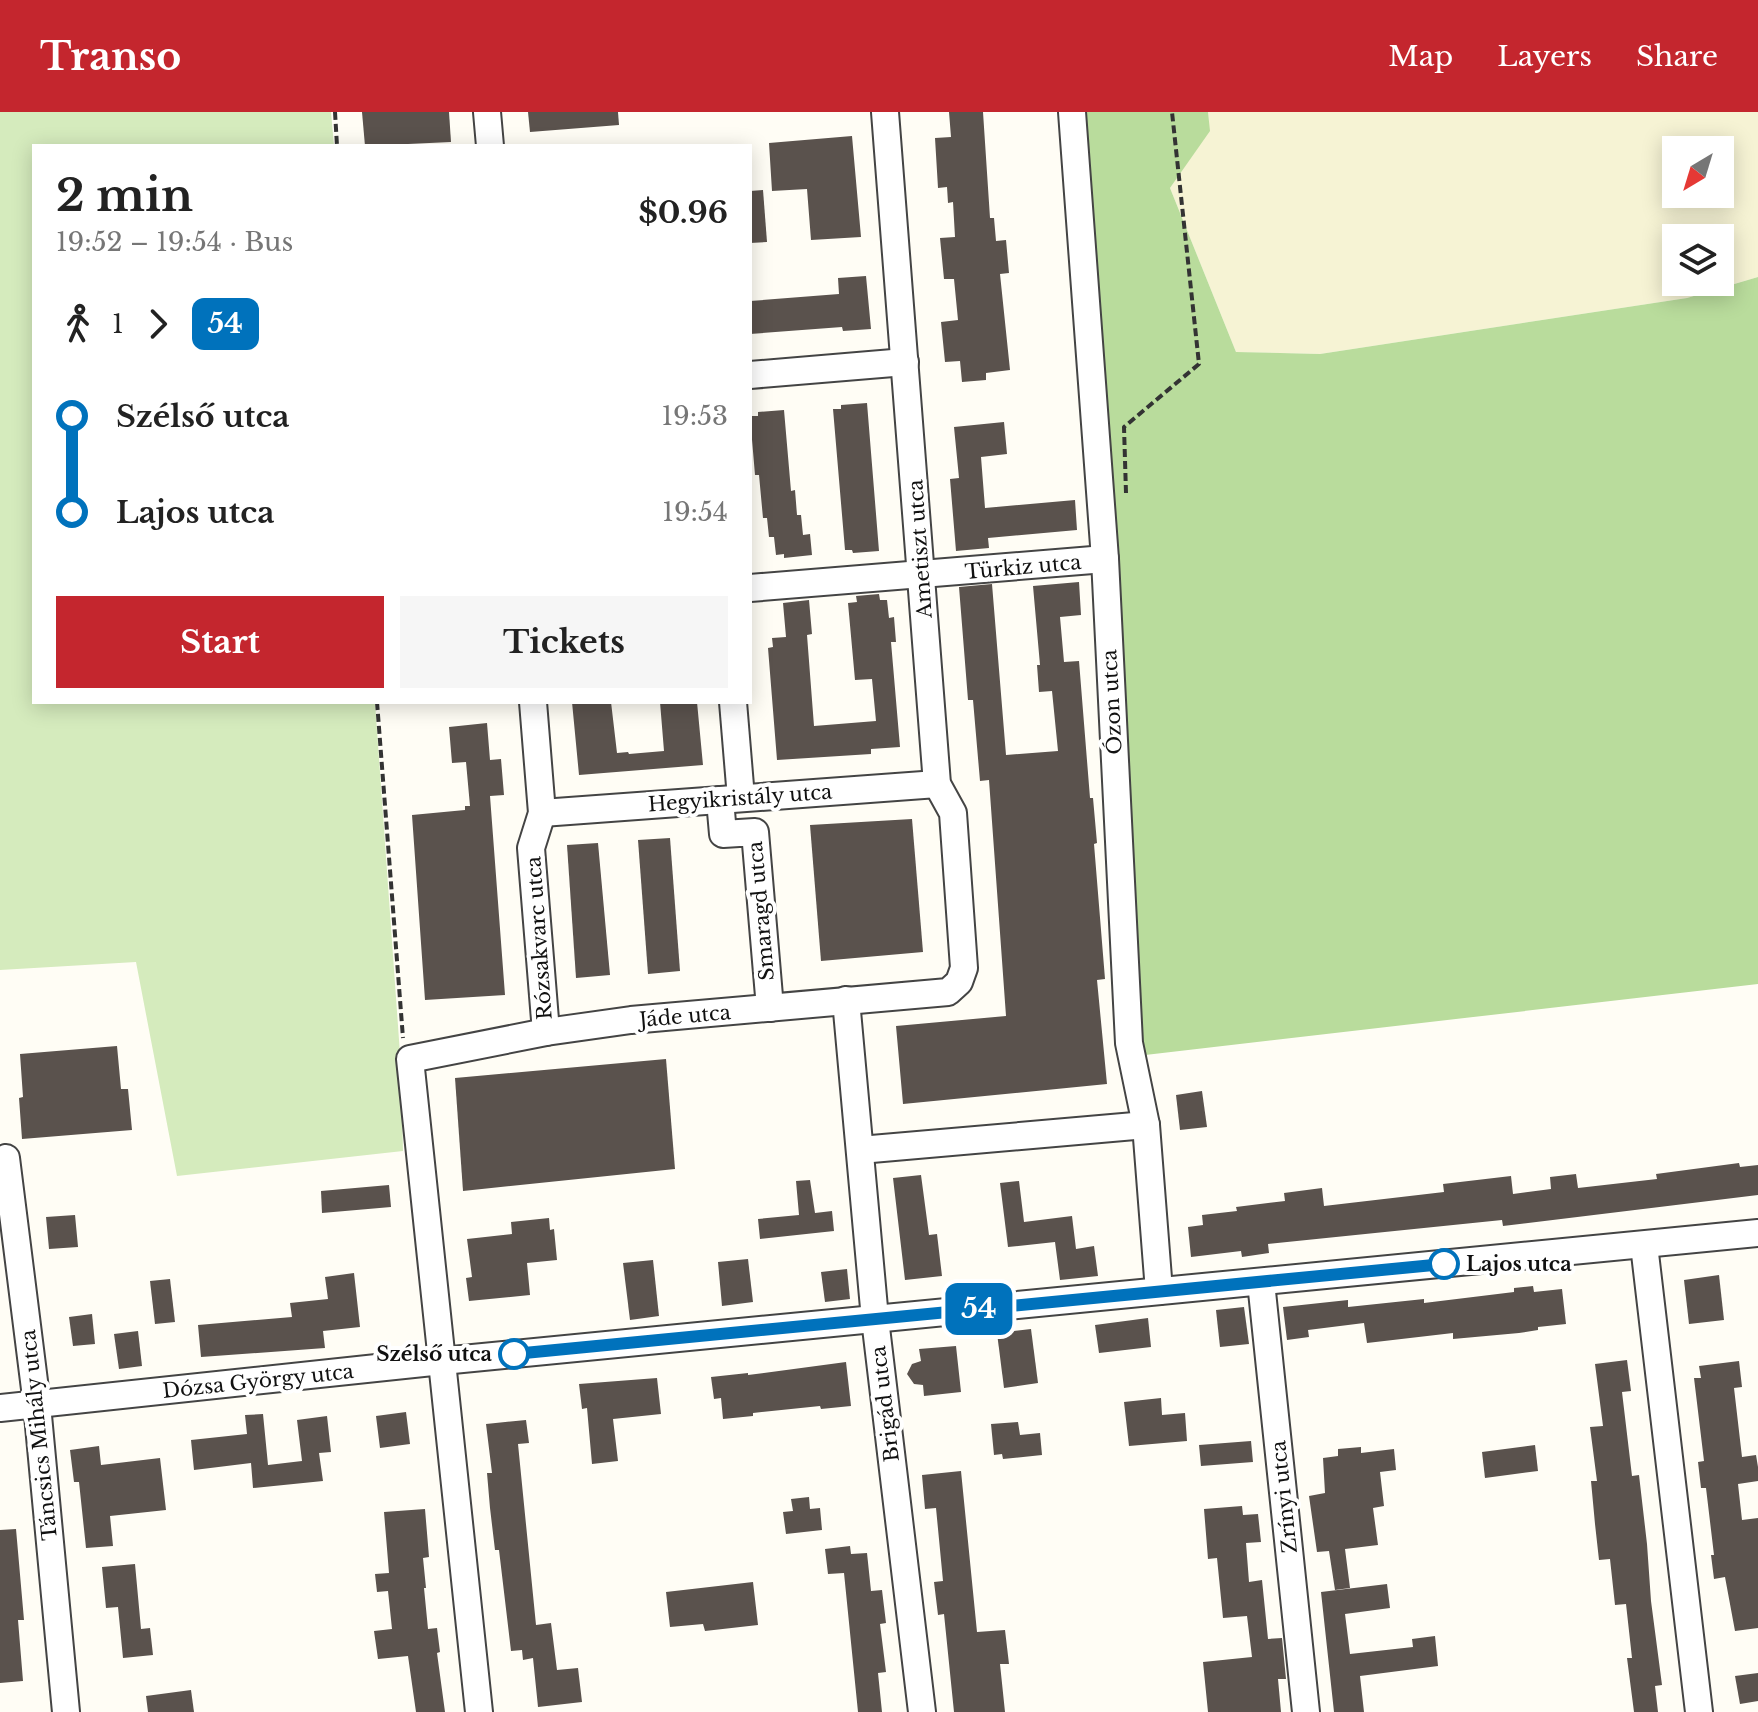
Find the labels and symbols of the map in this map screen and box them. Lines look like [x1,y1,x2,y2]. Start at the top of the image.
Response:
north arrow [1662,136,1734,208]
street label: Ametiszt utca [903,478,937,620]
street label: Türkiz utca [964,550,1083,584]
street label: Ózon utca [1096,648,1127,755]
street label: Hegyikristály utca [647,780,834,816]
street label: Smaragd utca [743,839,779,982]
street label: Rózsakvarc utca [521,855,557,1021]
street label: Jáde utca [635,1000,733,1032]
marker: Lajos utca [1429,1249,1459,1279]
place label: Lajos utca [1466,1252,1572,1276]
line badge: 54 [943,1283,1015,1335]
street label: Táncsics Mihály utca [16,1328,62,1541]
marker: Szélső utca [499,1339,529,1369]
place label: Szélső utca [376,1342,493,1366]
street label: Brigád utca [866,1344,904,1463]
street label: Dózsa György utca [161,1359,356,1403]
street label: Zrínyi utca [1266,1439,1302,1555]

